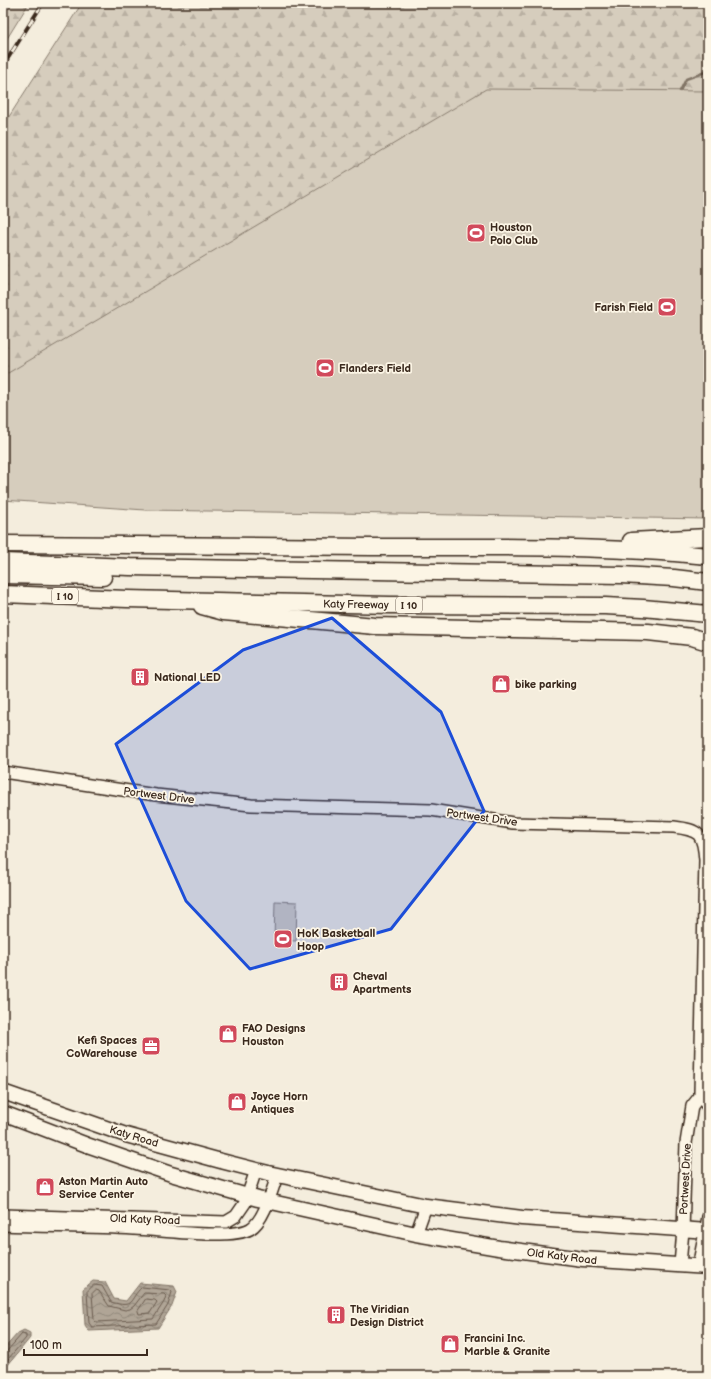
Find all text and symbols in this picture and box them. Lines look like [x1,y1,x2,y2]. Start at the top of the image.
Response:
place label: Houston Polo Club [490,221,538,247]
sports icon: Houston Polo Club [465,222,487,244]
sports icon: Farish Field [656,296,678,318]
place label: Farish Field [594,301,653,314]
sports icon: Flanders Field [314,357,336,379]
place label: Flanders Field [339,362,411,375]
road number: I 10 [52,588,78,604]
street label: Katy Freeway [323,597,389,612]
road number: I 10 [396,597,422,613]
building icon: National LED [129,666,151,688]
place label: National LED [154,671,221,684]
shop icon: bike parking [490,673,512,695]
place label: bike parking [515,678,577,691]
street label: Portwest Drive [123,785,196,806]
street label: Portwest Drive [446,806,519,829]
place label: HoK Basketball Hoop [297,927,375,953]
sports icon: HoK Basketball Hoop [272,928,294,950]
place label: Cheval Apartments [352,970,412,996]
building icon: Cheval Apartments [328,971,350,993]
place label: FAO Designs Houston [242,1022,306,1048]
shop icon: FAO Designs Houston [217,1023,239,1045]
place label: Kefi Spaces CoWarehouse [66,1034,138,1060]
office icon: Kefi Spaces CoWarehouse [140,1035,162,1057]
place label: Joyce Horn Antiques [250,1090,308,1116]
shop icon: Joyce Horn Antiques [226,1091,248,1113]
street label: Katy Road [108,1123,160,1150]
street label: Portwest Drive [677,1142,694,1215]
place label: Aston Martin Auto Service Center [58,1175,148,1201]
shop icon: Aston Martin Auto Service Center [34,1176,56,1198]
street label: Old Katy Road [110,1212,180,1227]
street label: Old Katy Road [526,1246,598,1267]
place label: The Viridian Design District [350,1303,424,1329]
building icon: The Viridian Design District [325,1304,347,1326]
scale bar [24,1331,147,1357]
place label: Francini Inc. Marble & Granite [464,1332,550,1358]
shop icon: Francini Inc. Marble & Granite [439,1333,461,1355]
text: 100 m [30,1338,62,1353]

